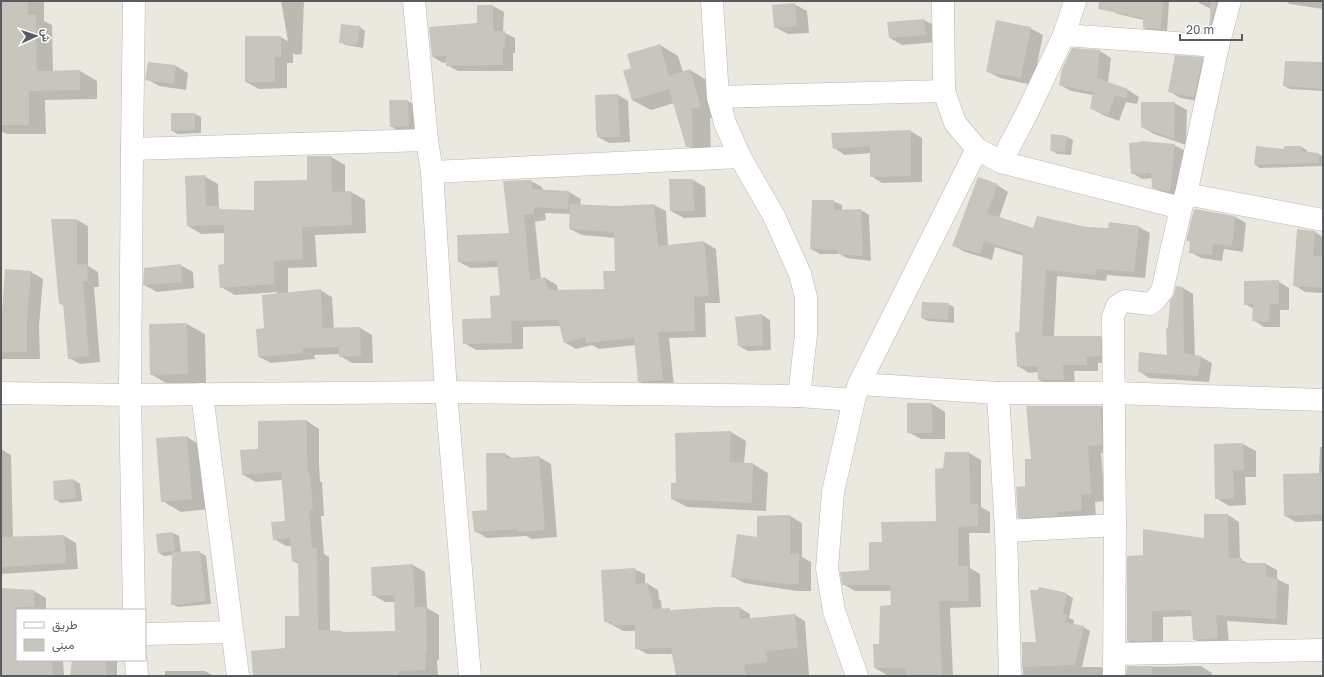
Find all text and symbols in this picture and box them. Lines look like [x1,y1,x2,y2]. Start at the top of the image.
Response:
north arrow [16,16,56,56]
scale bar [1180,16,1242,42]
text: 20 m [1186,22,1214,37]
text: ش [39,29,53,42]
legend [16,609,146,661]
text: طريق [52,617,78,633]
text: مبنى [52,637,74,653]

